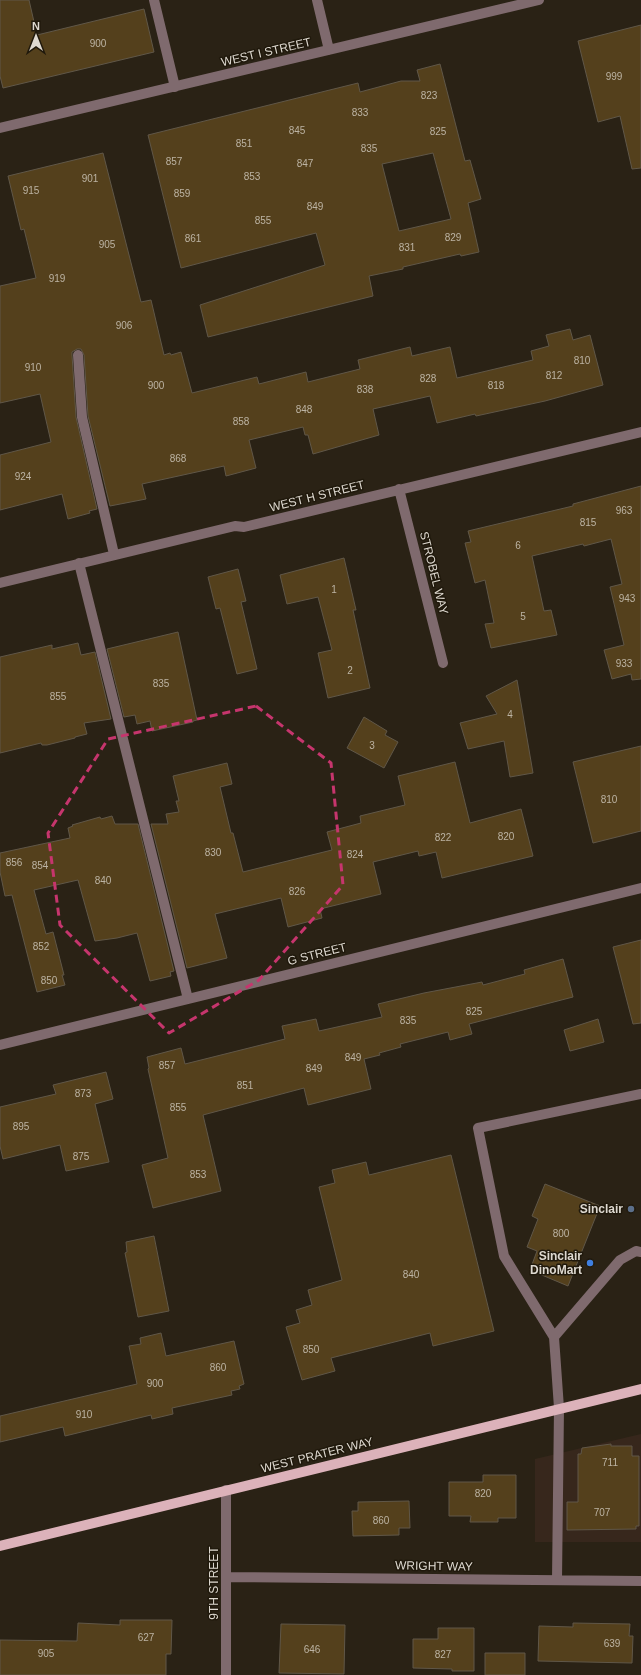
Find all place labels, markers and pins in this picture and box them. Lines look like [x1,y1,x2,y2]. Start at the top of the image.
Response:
place label: Sinclair [580,1202,623,1216]
marker: Sinclair [626,1204,636,1214]
place label: Sinclair DinoMart [530,1249,582,1277]
marker: Sinclair DinoMart [585,1258,595,1268]

